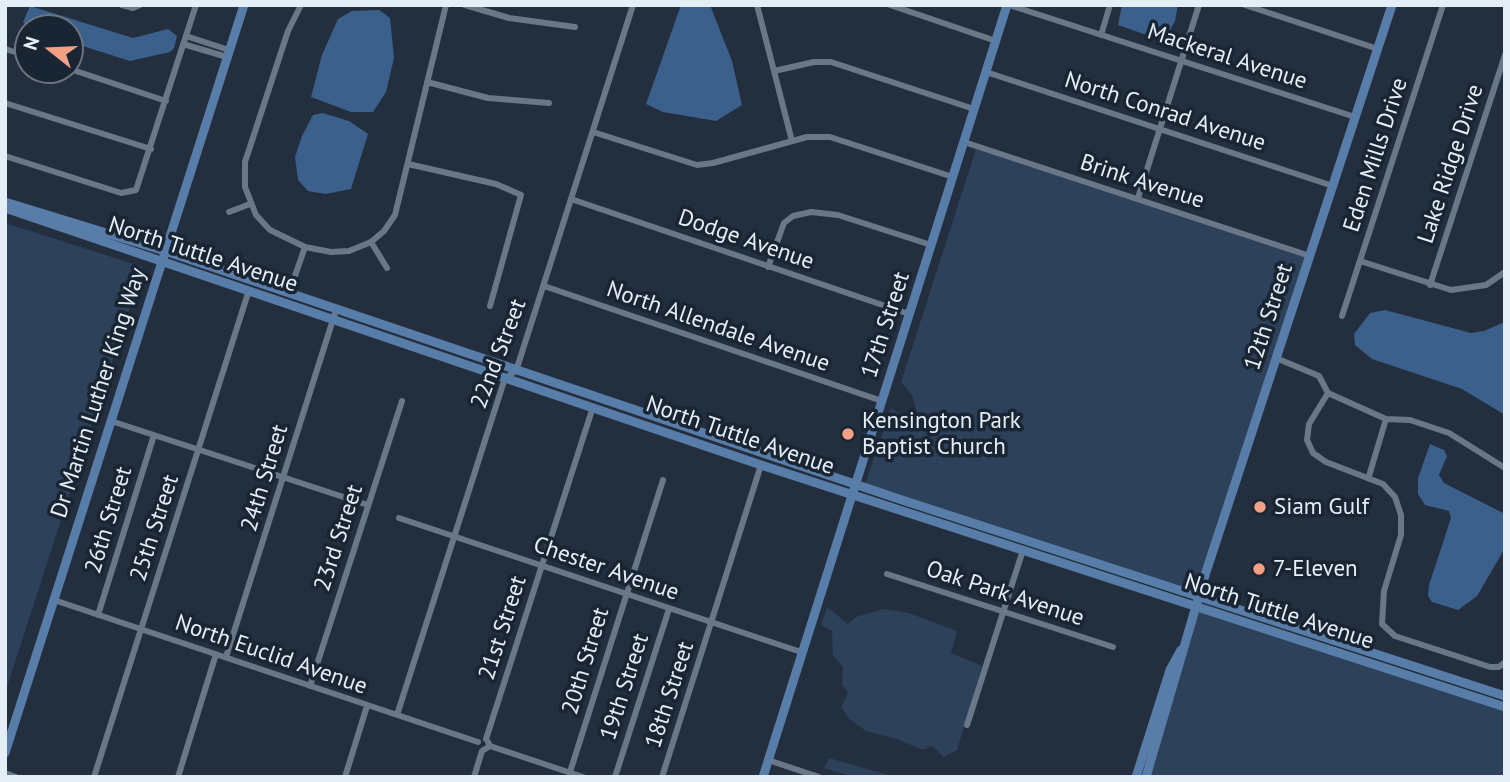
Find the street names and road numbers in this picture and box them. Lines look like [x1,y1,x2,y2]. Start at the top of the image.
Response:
street label: Mackeral Avenue [1144,18,1310,96]
street label: North Conrad Avenue [1061,66,1269,158]
street label: Eden Mills Drive [1338,75,1414,235]
street label: Lake Ridge Drive [1412,81,1490,247]
street label: Brink Avenue [1076,149,1208,215]
street label: Dodge Avenue [674,204,818,276]
street label: North Tuttle Avenue [105,211,301,299]
street label: 12th Street [1239,260,1299,374]
street label: Dr Martin Luther King Way [46,265,152,521]
street label: 17th Street [856,269,916,381]
street label: North Allendale Avenue [603,276,833,378]
street label: 22nd Street [466,295,532,413]
street label: North Tuttle Avenue [642,391,838,481]
street label: 24th Street [236,421,294,535]
street label: 26th Street [80,463,138,577]
street label: 25th Street [125,471,185,585]
street label: 23rd Street [309,481,369,595]
street label: Chester Avenue [530,531,682,607]
street label: Oak Park Avenue [922,555,1088,633]
street label: North Tuttle Avenue [1181,568,1377,656]
street label: 21st Street [473,573,533,683]
street label: 20th Street [557,604,615,718]
street label: North Euclid Avenue [171,609,371,701]
street label: 19th Street [595,630,655,744]
street label: 18th Street [640,638,700,752]

